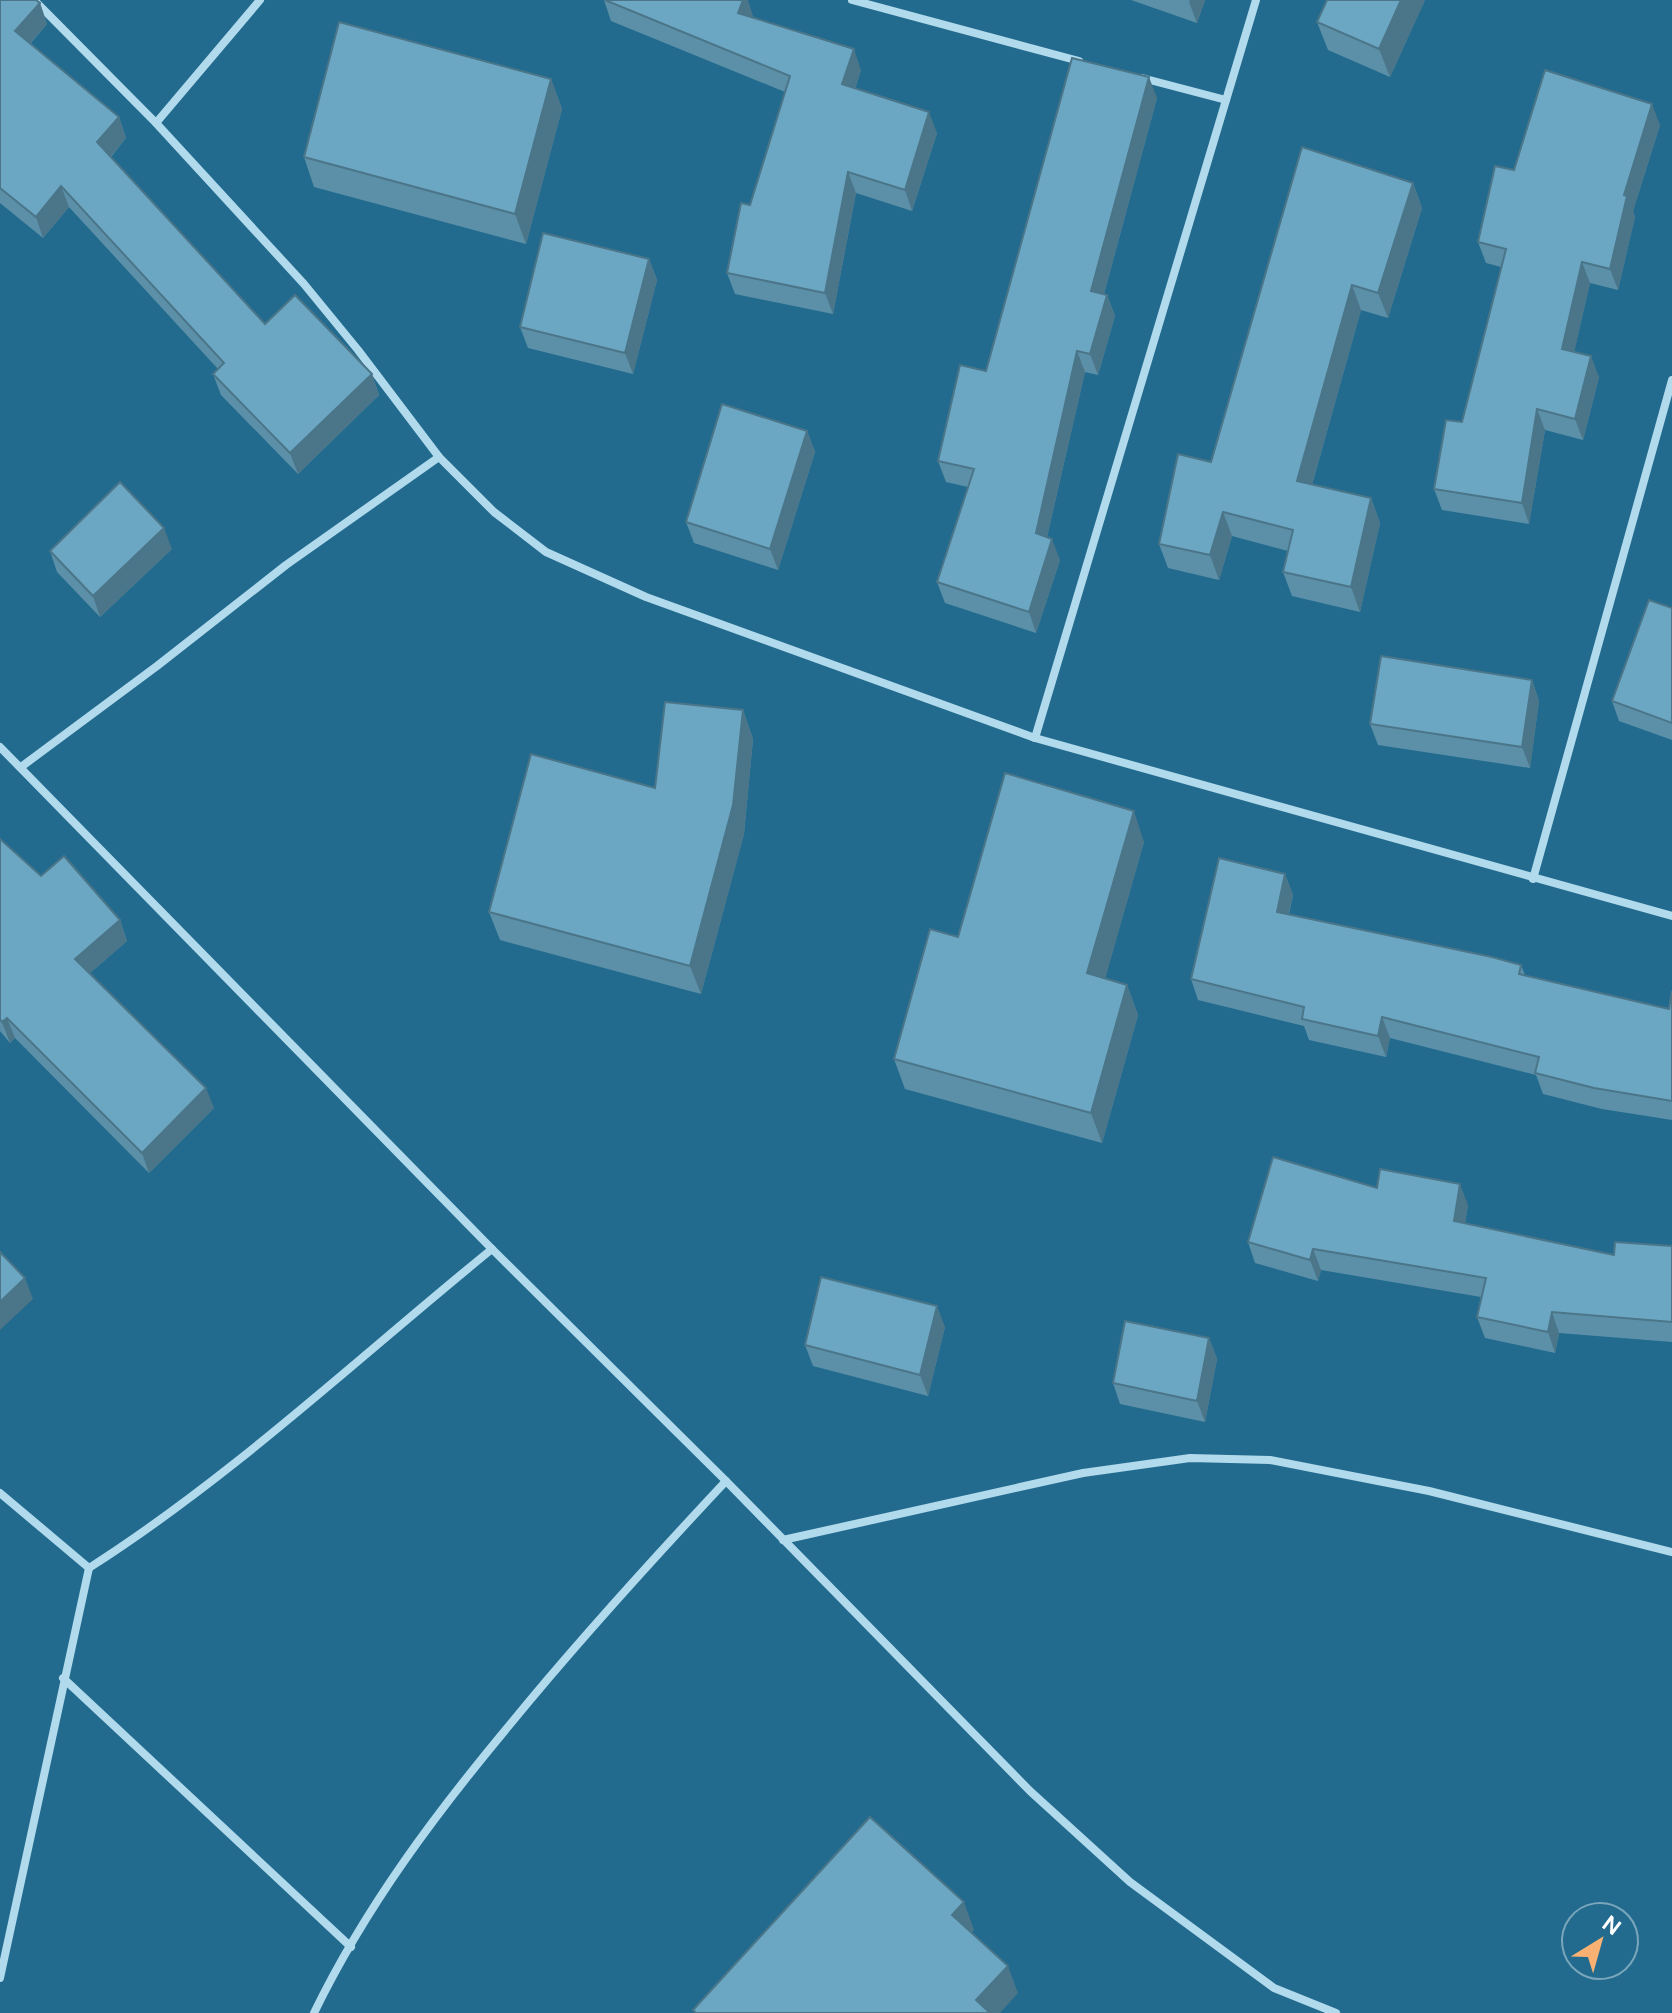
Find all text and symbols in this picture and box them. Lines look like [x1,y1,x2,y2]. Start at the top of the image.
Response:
north arrow [1560,1901,1640,1981]
text: N [1597,1909,1627,1942]

